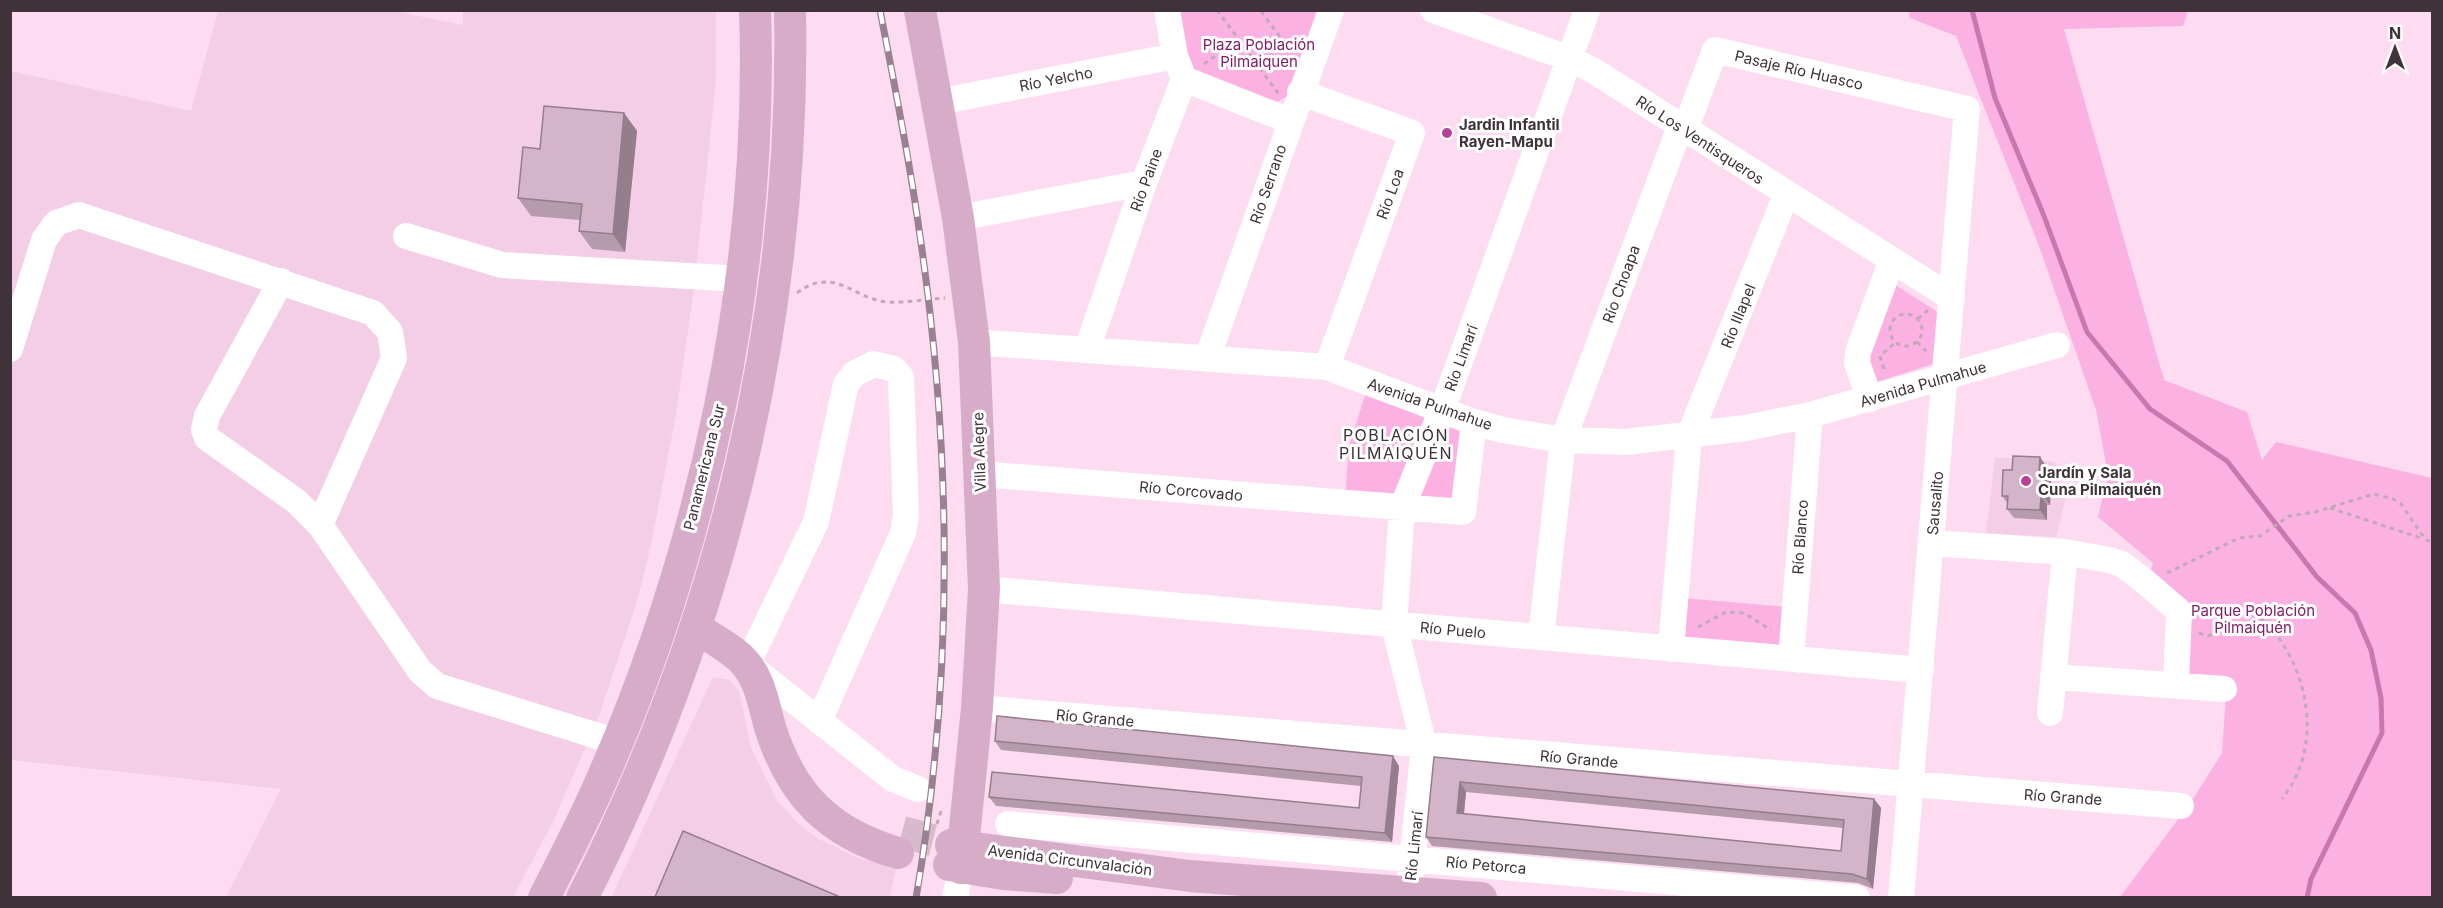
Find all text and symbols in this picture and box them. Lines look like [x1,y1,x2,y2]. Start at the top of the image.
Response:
north arrow [2365,18,2425,78]
text: N [2389,23,2401,43]
park label: Plaza Población Pilmaiquen [1203,35,1315,71]
street label: Pasaje Río Huasco [1733,46,1865,94]
street label: Río Yelcho [1018,63,1094,95]
street label: Río Los Ventisqueros [1632,91,1768,189]
place label: Jardin Infantil Rayen-Mapu [1459,115,1560,151]
marker: Jardin Infantil Rayen-Mapu [1440,126,1454,140]
street label: Río Serrano [1246,142,1290,226]
street label: Río Paine [1126,146,1166,214]
street label: Río Loa [1372,166,1408,222]
street label: Río Choapa [1598,242,1644,326]
street label: Río Illapel [1716,281,1760,351]
street label: Río Limarí [1440,322,1482,394]
street label: Avenida Pulmahue [1858,357,1988,411]
street label: Avenida Pulmahue [1365,374,1495,434]
street label: Panamericana Sur [679,402,729,532]
street label: Villa Alegre [968,412,990,492]
district label: POBLACIÓN PILMAIQUÉN [1339,425,1453,463]
place label: Jardín y Sala Cuna Pilmaiquén [2038,463,2161,499]
street label: Sausalito [1923,470,1947,536]
marker: Jardín y Sala Cuna Pilmaiquén [2019,474,2033,488]
street label: Río Corcovado [1138,477,1244,505]
street label: Río Blanco [1788,499,1812,575]
park label: Parque Población Pilmaiquén [2191,601,2315,637]
street label: Río Puelo [1419,618,1487,642]
street label: Río Grande [1055,705,1135,731]
street label: Río Grande [1539,746,1619,772]
street label: Río Grande [2023,785,2103,809]
street label: Río Limarí [1401,810,1427,882]
street label: Avenida Circunvalación [987,840,1153,880]
street label: Río Petorca [1445,852,1527,878]

